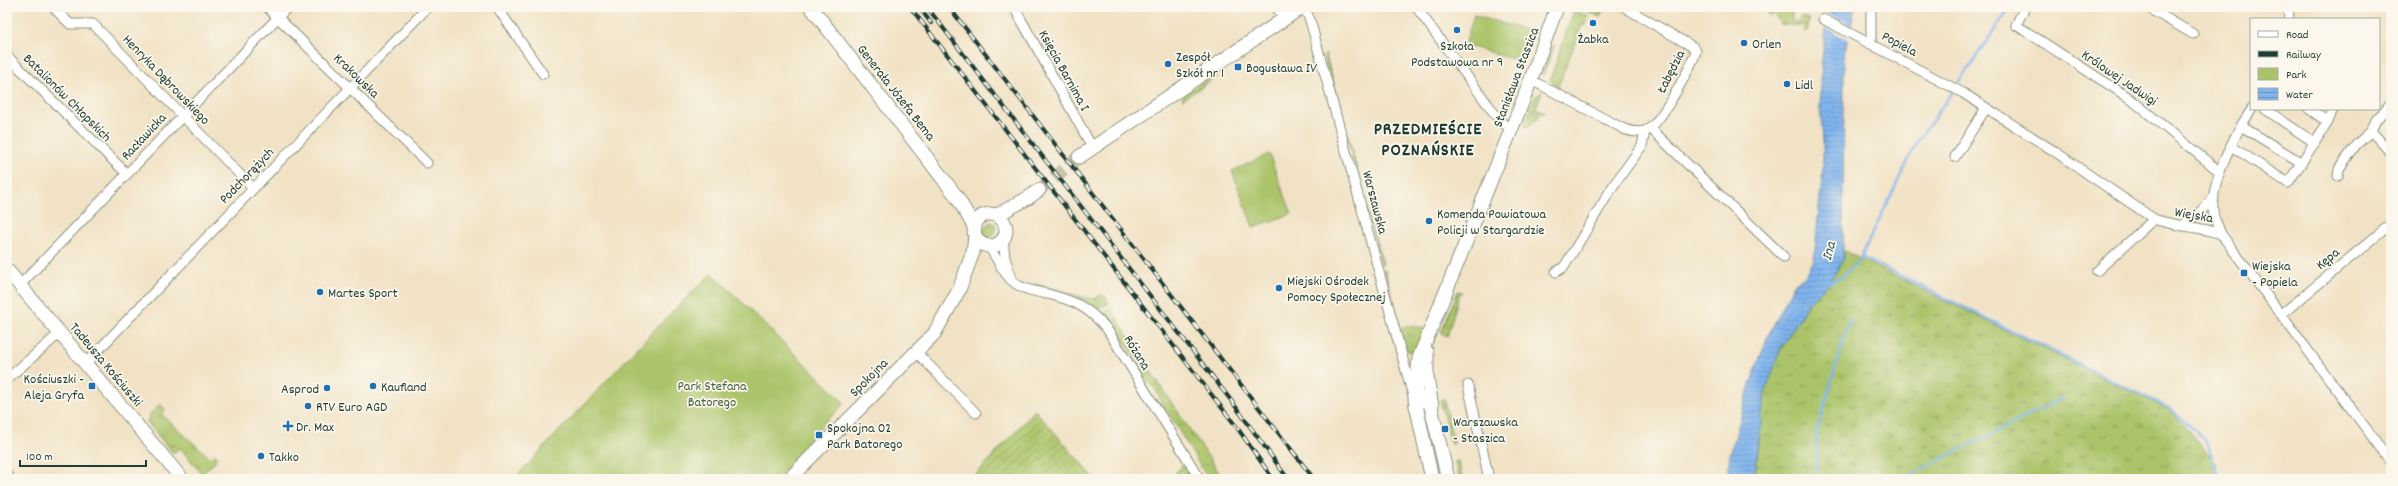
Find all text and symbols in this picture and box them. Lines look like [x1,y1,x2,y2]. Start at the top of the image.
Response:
marker: Żabka [1588,18,1598,28]
legend [2250,18,2380,110]
street label: Stanisława Staszica [1489,24,1545,131]
marker: Szkoła Podstawowa nr 9 [1452,25,1462,35]
street label: Księcia Barnima I [1033,27,1094,116]
street label: Popiela [1878,27,1921,63]
text: Road [2286,27,2308,44]
place label: Żabka [1577,30,1609,50]
street label: Henryka Dąbrowskiego [117,31,214,130]
place label: Orlen [1752,35,1781,55]
place label: Szkoła Podstawowa nr 9 [1411,37,1503,73]
marker: Orlen [1739,38,1749,48]
street label: Generała Józefa Bema [851,41,940,146]
street label: Królowej Jadwigi [2077,46,2161,112]
street label: Łabędzia [1652,47,1691,98]
text: Railway [2286,47,2322,64]
place label: Zespół Szkół nr 1 [1176,48,1224,84]
street label: Krakowska [328,49,384,104]
street label: Batalionów Chłopskich [18,50,115,147]
marker: Zespół Szkół nr 1 [1163,59,1173,69]
place label: Bogusława IV [1246,59,1317,79]
marker: Bogusława IV [1233,62,1243,72]
text: Park [2286,67,2307,84]
place label: Lidl [1795,76,1814,96]
marker: Lidl [1782,79,1792,89]
text: Water [2286,87,2313,104]
street label: Racławicka [117,109,172,166]
district label: PRZEDMIEŚCIE POZNAŃSKIE [1374,118,1482,164]
street label: Podchorążych [215,144,280,209]
street label: Warszawska [1356,169,1392,237]
street label: Wiejska [2173,203,2215,229]
place label: Komenda Powiatowa Policji w Stargardzie [1437,205,1546,241]
marker: Komenda Powiatowa Policji w Stargardzie [1424,216,1434,226]
water label: Ina [1817,239,1843,263]
street label: Kępa [2312,243,2345,275]
place label: Wiejska - Popiela [2252,257,2298,293]
marker: Wiejska - Popiela [2239,268,2249,278]
place label: Miejski Ośrodek Pomocy Społecznej [1287,272,1386,308]
marker: Miejski Ośrodek Pomocy Społecznej [1274,283,1284,293]
place label: Martes Sport [328,284,398,304]
marker: Martes Sport [315,287,325,297]
street label: Tadeusza Kościuszki [64,319,147,412]
street label: Różana [1118,332,1155,375]
street label: Spokojna [846,354,894,402]
place label: Kościuszki - Aleja Gryfa [24,370,84,406]
park label: Park Stefana Batorego [677,377,747,413]
place label: Kaufland [381,378,427,398]
place label: Asprod [281,380,319,400]
marker: Kościuszki - Aleja Gryfa [87,381,97,391]
marker: Kaufland [368,381,378,391]
marker: Asprod [322,383,332,393]
place label: RTV Euro AGD [316,398,387,418]
marker: RTV Euro AGD [303,401,313,411]
place label: Warszawska - Staszica [1453,413,1518,449]
place label: Dr. Max [296,418,334,438]
place label: Spokojna 02 Park Batorego [827,419,902,455]
marker: Dr. Max [283,421,293,431]
marker: Warszawska - Staszica [1440,424,1450,434]
marker: Spokojna 02 Park Batorego [814,430,824,440]
scale bar [20,442,146,468]
place label: Takko [269,448,299,468]
text: 100 m [26,449,53,466]
marker: Takko [256,451,266,461]

